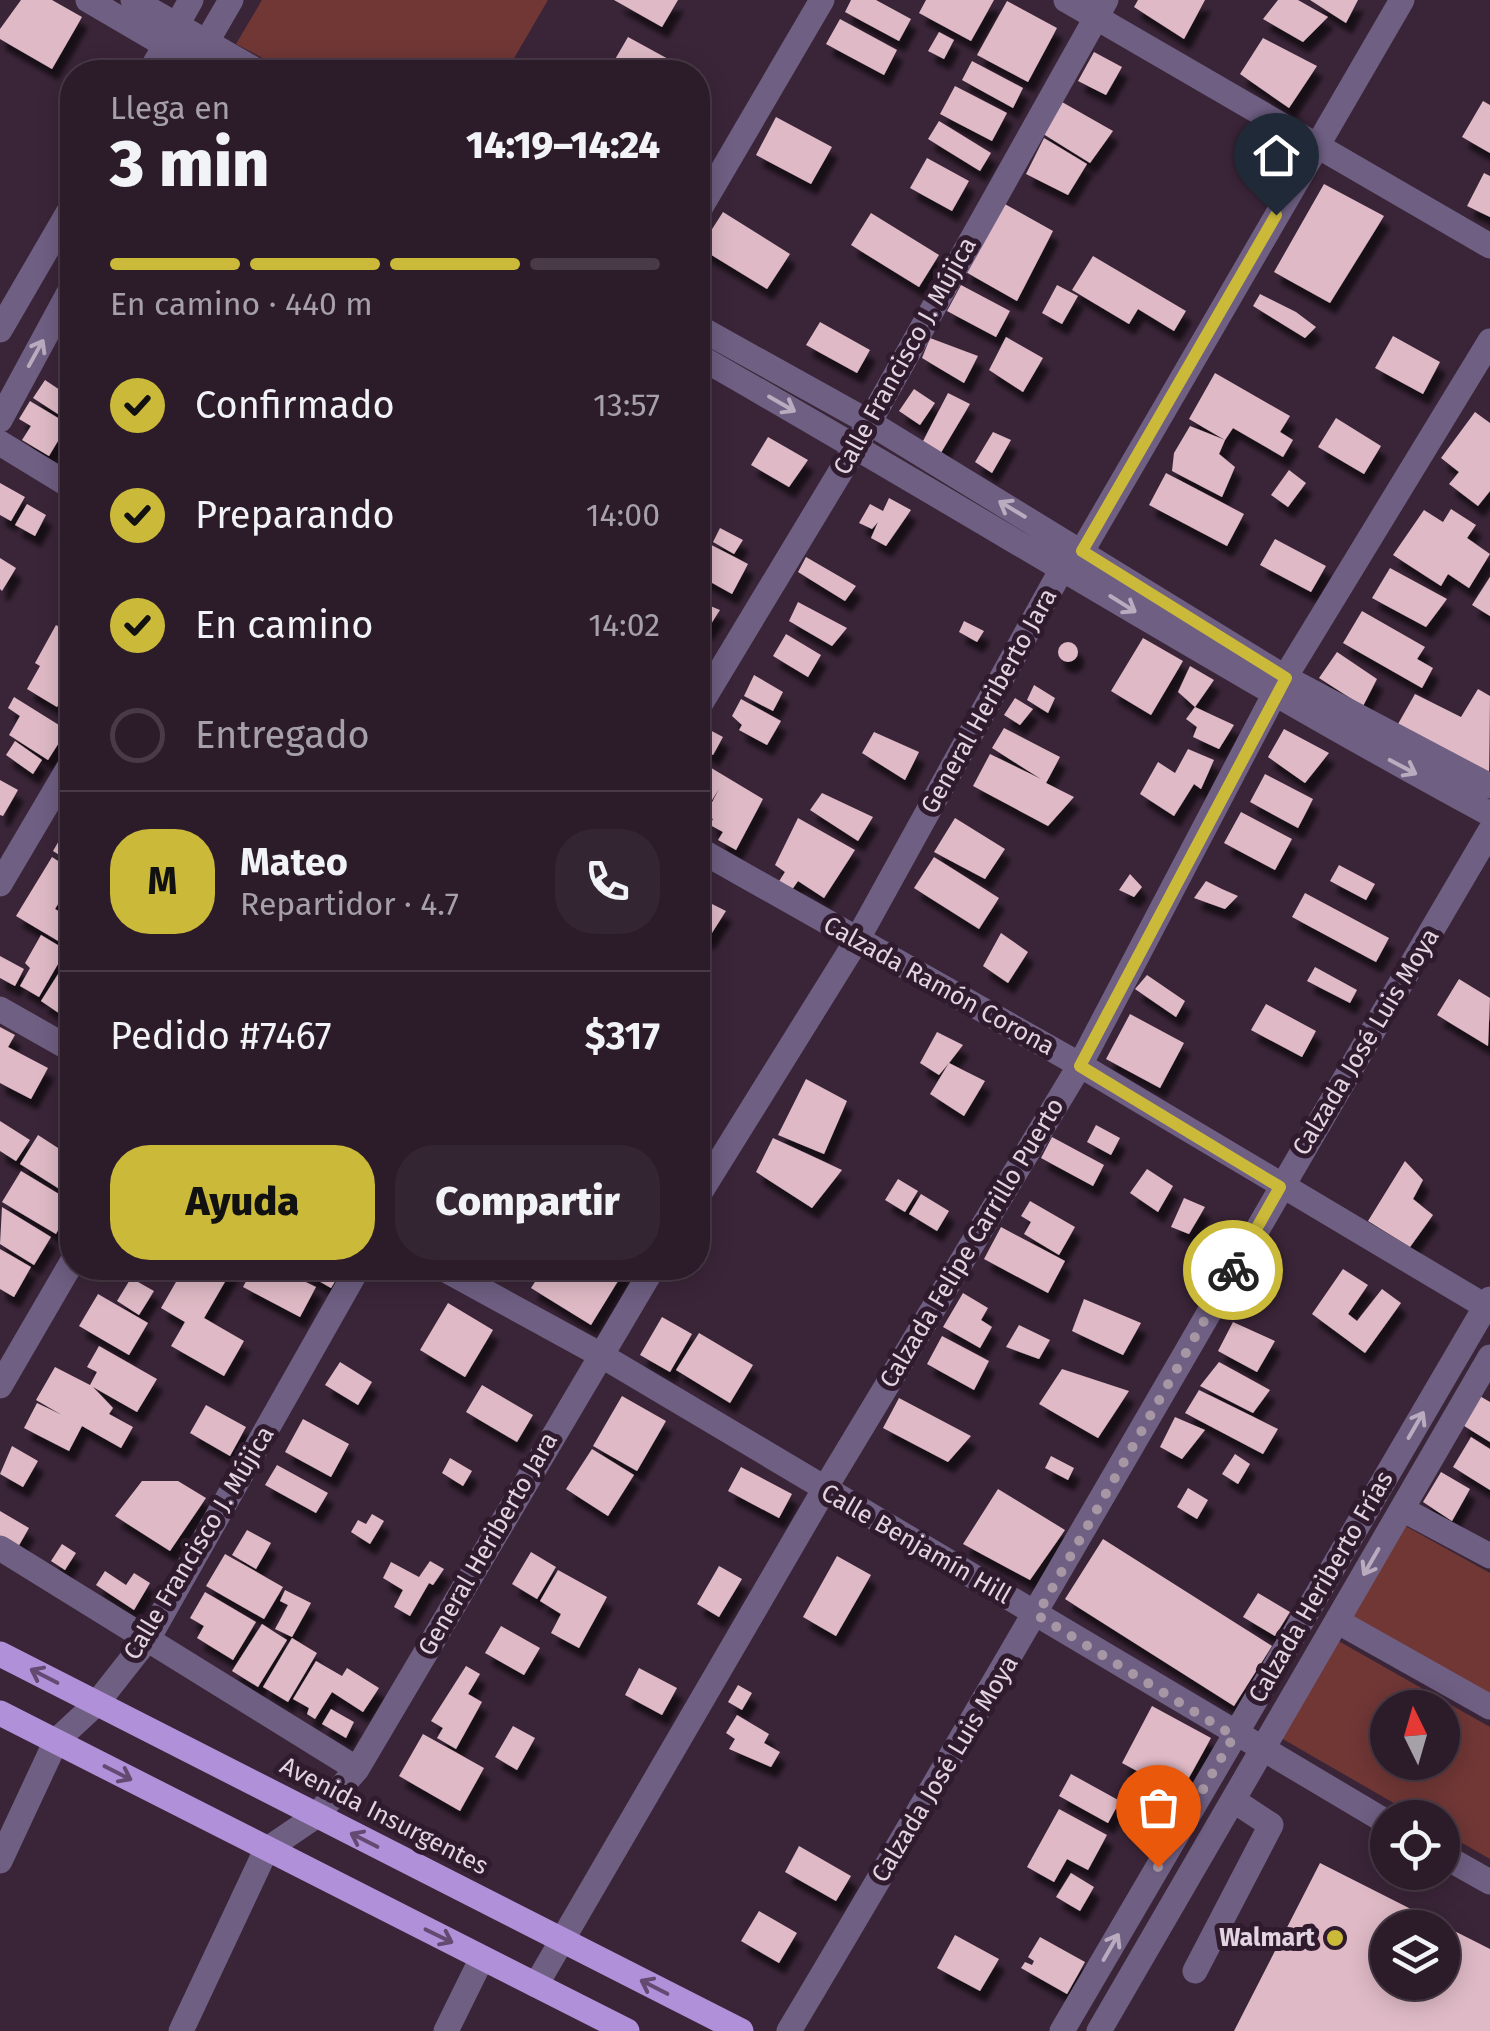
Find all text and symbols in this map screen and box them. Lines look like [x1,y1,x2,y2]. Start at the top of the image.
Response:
text: Llega en [110,89,230,127]
pin [1234,113,1319,216]
text: 14:19–14:24 [466,122,660,168]
text: 3 min [110,125,269,203]
icon: home [1249,128,1304,183]
street label: Calle Francisco J. Mújica [827,232,983,480]
text: En camino · 440 m [110,285,373,323]
one-way arrow [27,339,47,368]
icon: check [110,378,165,433]
text: Confirmado [195,382,395,428]
text: 13:57 [593,386,660,424]
one-way arrow [767,394,796,414]
icon: check [110,488,165,543]
text: Preparando [195,492,395,538]
text: 14:00 [586,496,660,534]
one-way arrow [998,499,1027,519]
street label: General Heriberto Jara [915,583,1063,819]
one-way arrow [1108,594,1137,614]
icon: check [110,598,165,653]
text: En camino [195,602,374,648]
text: 14:02 [588,606,660,644]
text: Entregado [195,712,370,758]
one-way arrow [1388,758,1418,778]
button: phone [555,829,660,934]
text: Mateo [240,839,348,885]
text: M [148,858,177,904]
text: Repartidor · 4.7 [240,885,459,923]
street label: Calzada Ramón Corona [818,910,1060,1062]
street label: Calzada José Luis Moya [1286,923,1446,1161]
text: Pedido #7467 [110,1013,332,1059]
text: $317 [585,1013,660,1059]
street label: Calzada Felipe Carrillo Puerto [873,1093,1071,1393]
button: Ayuda [110,1145,375,1260]
button: Compartir [395,1145,660,1260]
courier [1183,1220,1283,1320]
icon: bike [1206,1243,1261,1298]
one-way arrow [1406,1411,1426,1439]
street label: Calle Francisco J. Mújica [117,1421,281,1665]
street label: General Heriberto Jara [412,1427,564,1661]
street label: Calzada Heriberto Frías [1242,1466,1400,1708]
street label: Calle Benjamín Hill [816,1477,1016,1611]
one-way arrow [1361,1548,1381,1576]
street label: Calzada José Luis Moya [865,1650,1025,1888]
one-way arrow [29,1666,59,1685]
north arrow [1370,1690,1460,1780]
map controls [1370,1690,1460,2000]
street label: Avenida Insurgentes [275,1751,493,1881]
one-way arrow [102,1764,132,1783]
pin [1116,1765,1201,1868]
icon: bag [1131,1780,1186,1835]
button: locate [1370,1800,1460,1890]
one-way arrow [350,1830,380,1849]
button: layers [1370,1910,1460,2000]
place label: Walmart [1219,1923,1315,1953]
one-way arrow [424,1927,453,1946]
marker: Walmart [1324,1927,1346,1949]
one-way arrow [1101,1933,1121,1962]
one-way arrow [640,1977,670,1996]

